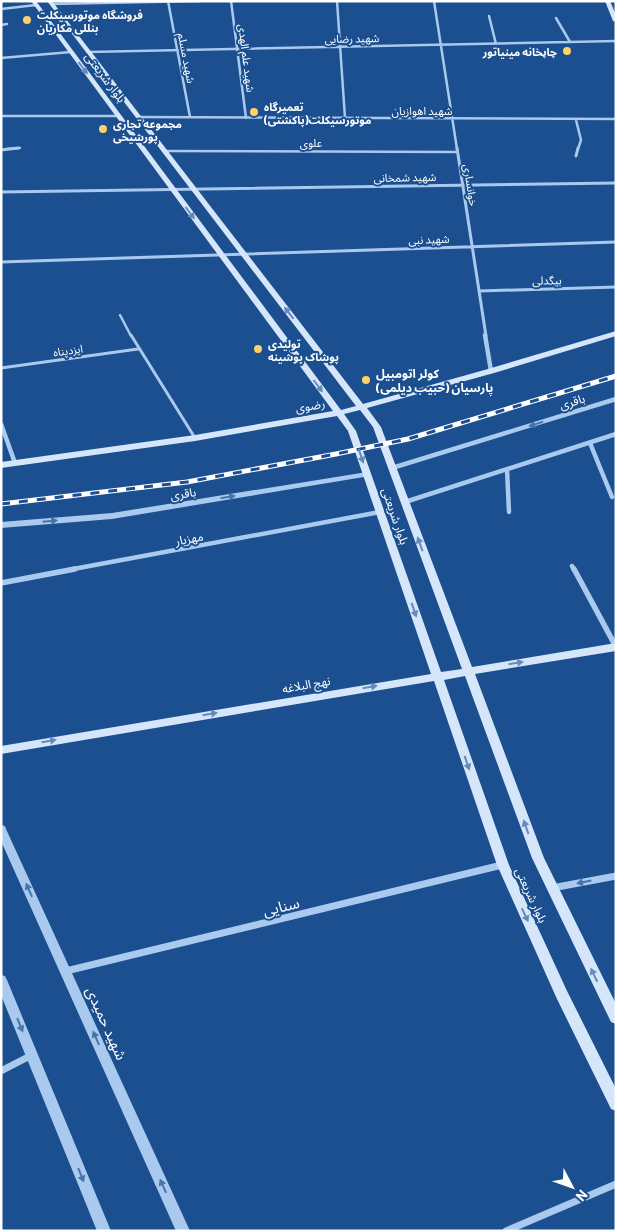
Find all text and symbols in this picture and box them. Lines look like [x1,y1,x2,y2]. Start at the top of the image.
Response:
place label: فروشگاه موتورسیکلت بنللی مکاریان [37,8,143,35]
marker: فروشگاه موتورسیکلت بنللی مکاریان [21,14,33,26]
street label: شهید علم الهدی [233,23,258,94]
street label: شهید رضایی [325,31,380,46]
street label: شهید مسلم [173,32,198,85]
place label: چاپخانه مینیاتور [482,45,557,59]
marker: چاپخانه مینیاتور [561,45,573,57]
street label: بلوار شریعتی [82,49,129,105]
one-way arrow [77,61,88,74]
place label: تعمیرگاه موتورسیکلت(پاکشتی) [263,100,372,127]
street label: شهید اهوازیان [392,104,453,118]
marker: تعمیرگاه موتورسیکلت(پاکشتی) [248,106,260,118]
place label: مجموعه تجاری پورشیخی [113,117,182,144]
marker: مجموعه تجاری پورشیخی [97,123,109,135]
street label: علوی [300,136,323,150]
street label: خوانساری [460,163,481,208]
street label: شهید شمخانی [374,170,437,185]
one-way arrow [185,206,195,220]
street label: شهید نبی [408,232,450,247]
street label: بیگدلی [532,273,562,288]
one-way arrow [284,307,295,320]
place label: تولیدی پوشاک پوشینه [268,337,339,364]
street label: ایزدپناه [52,341,84,361]
marker: تولیدی پوشاک پوشینه [252,343,264,355]
place label: کولر اتومبیل پارسیان (حبیب دیلمی) [375,366,493,397]
marker: کولر اتومبیل پارسیان (حبیب دیلمی) [360,374,372,386]
one-way arrow [313,379,323,392]
street label: باقری [558,391,587,412]
street label: رضوی [294,396,326,415]
one-way arrow [528,420,543,428]
one-way arrow [357,449,365,464]
street label: باقری [169,484,197,503]
street label: بلوار شریعتی [379,486,412,547]
one-way arrow [220,492,236,500]
one-way arrow [42,517,58,525]
street label: مهزیار [173,528,204,549]
one-way arrow [416,536,423,551]
one-way arrow [411,602,418,617]
one-way arrow [508,659,524,667]
street label: نهج البلاغه [281,673,332,698]
one-way arrow [362,683,378,691]
one-way arrow [202,710,218,718]
one-way arrow [42,737,58,745]
one-way arrow [463,756,471,771]
one-way arrow [522,819,530,834]
street label: بلوار شریعتی [512,865,551,925]
one-way arrow [576,878,591,886]
one-way arrow [24,883,32,897]
street label: سنایی [261,893,302,920]
one-way arrow [522,908,530,922]
one-way arrow [590,968,598,982]
street label: شهید حمیدی [82,984,131,1063]
one-way arrow [16,1018,24,1032]
one-way arrow [91,1031,99,1045]
north arrow [547,1162,597,1212]
one-way arrow [78,1168,86,1182]
one-way arrow [158,1179,166,1193]
text: N [573,1187,592,1205]

